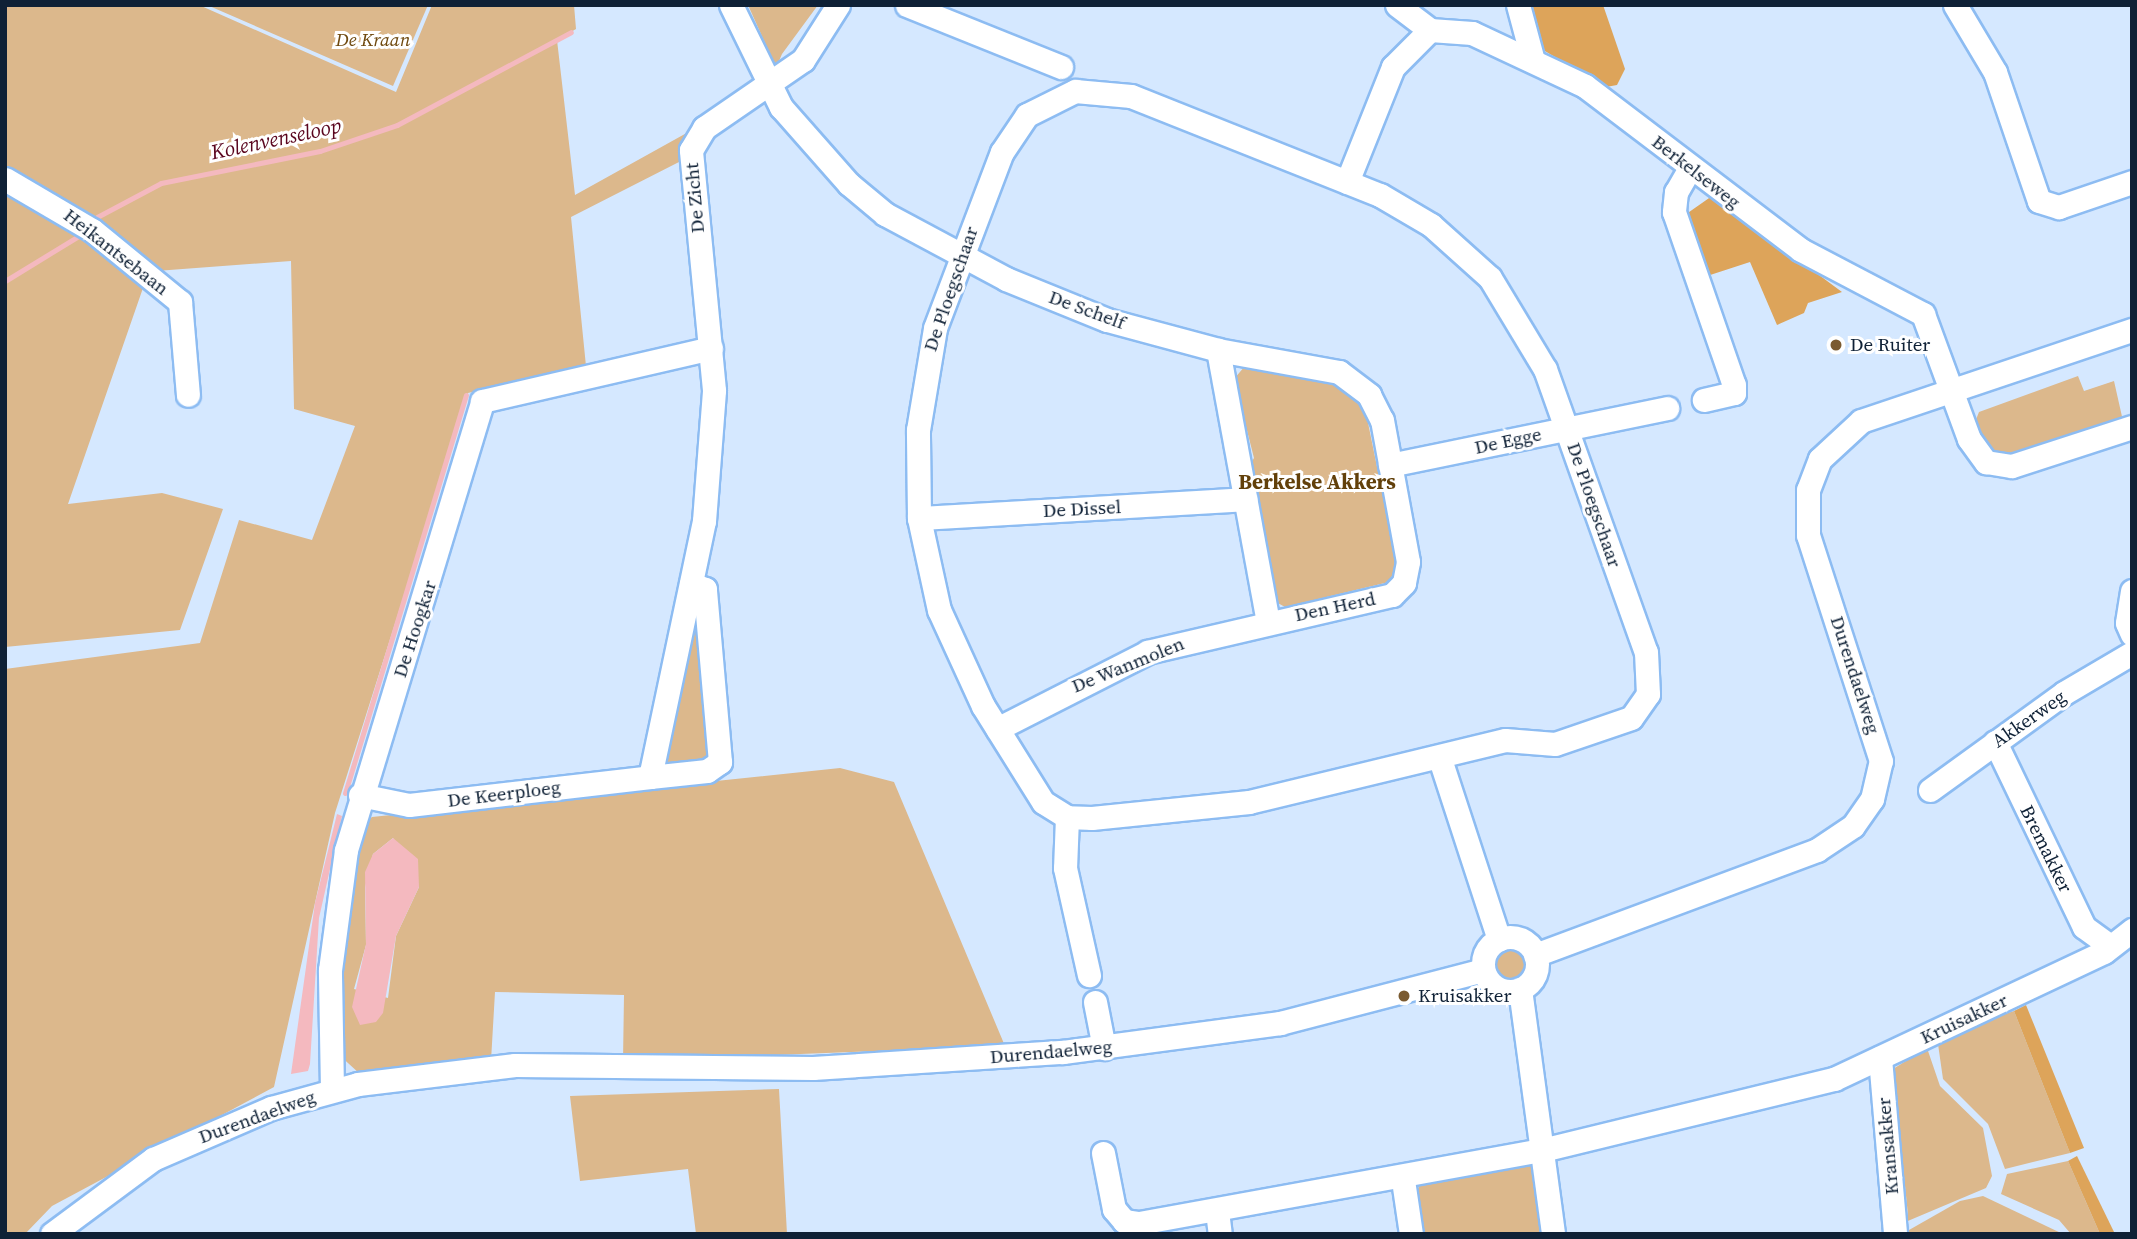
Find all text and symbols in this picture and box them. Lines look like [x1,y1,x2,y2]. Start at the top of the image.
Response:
park label: De Kraan [336,29,410,51]
water label: Kolenvenseloop [208,113,344,165]
street label: Berkelseweg [1647,130,1745,214]
street label: De Zicht [681,162,709,234]
street label: Heikantsebaan [59,204,173,300]
street label: De Ploegschaar [919,224,983,354]
street label: De Schelf [1046,286,1128,334]
place label: De Ruiter [1850,334,1930,356]
marker: De Ruiter [1828,337,1844,353]
street label: De Egge [1472,423,1544,459]
street label: De Ploegschaar [1562,440,1626,570]
district label: Berkelse Akkers [1238,469,1396,495]
street label: De Dissel [1042,496,1122,522]
street label: De Hoogkar [389,578,441,680]
street label: Den Herd [1293,587,1377,627]
street label: Durendaelweg [1825,613,1885,737]
street label: De Wanmolen [1068,632,1188,698]
street label: Akkerweg [1988,685,2070,753]
street label: De Keerploeg [446,776,562,812]
street label: Bremakker [2015,802,2077,896]
place label: Kruisakker [1418,985,1511,1007]
marker: Kruisakker [1396,988,1412,1004]
street label: Kruisakker [1917,989,2011,1049]
street label: Durendaelweg [989,1035,1113,1069]
street label: Durendaelweg [196,1085,318,1149]
street label: Kransakker [1872,1096,1904,1196]

